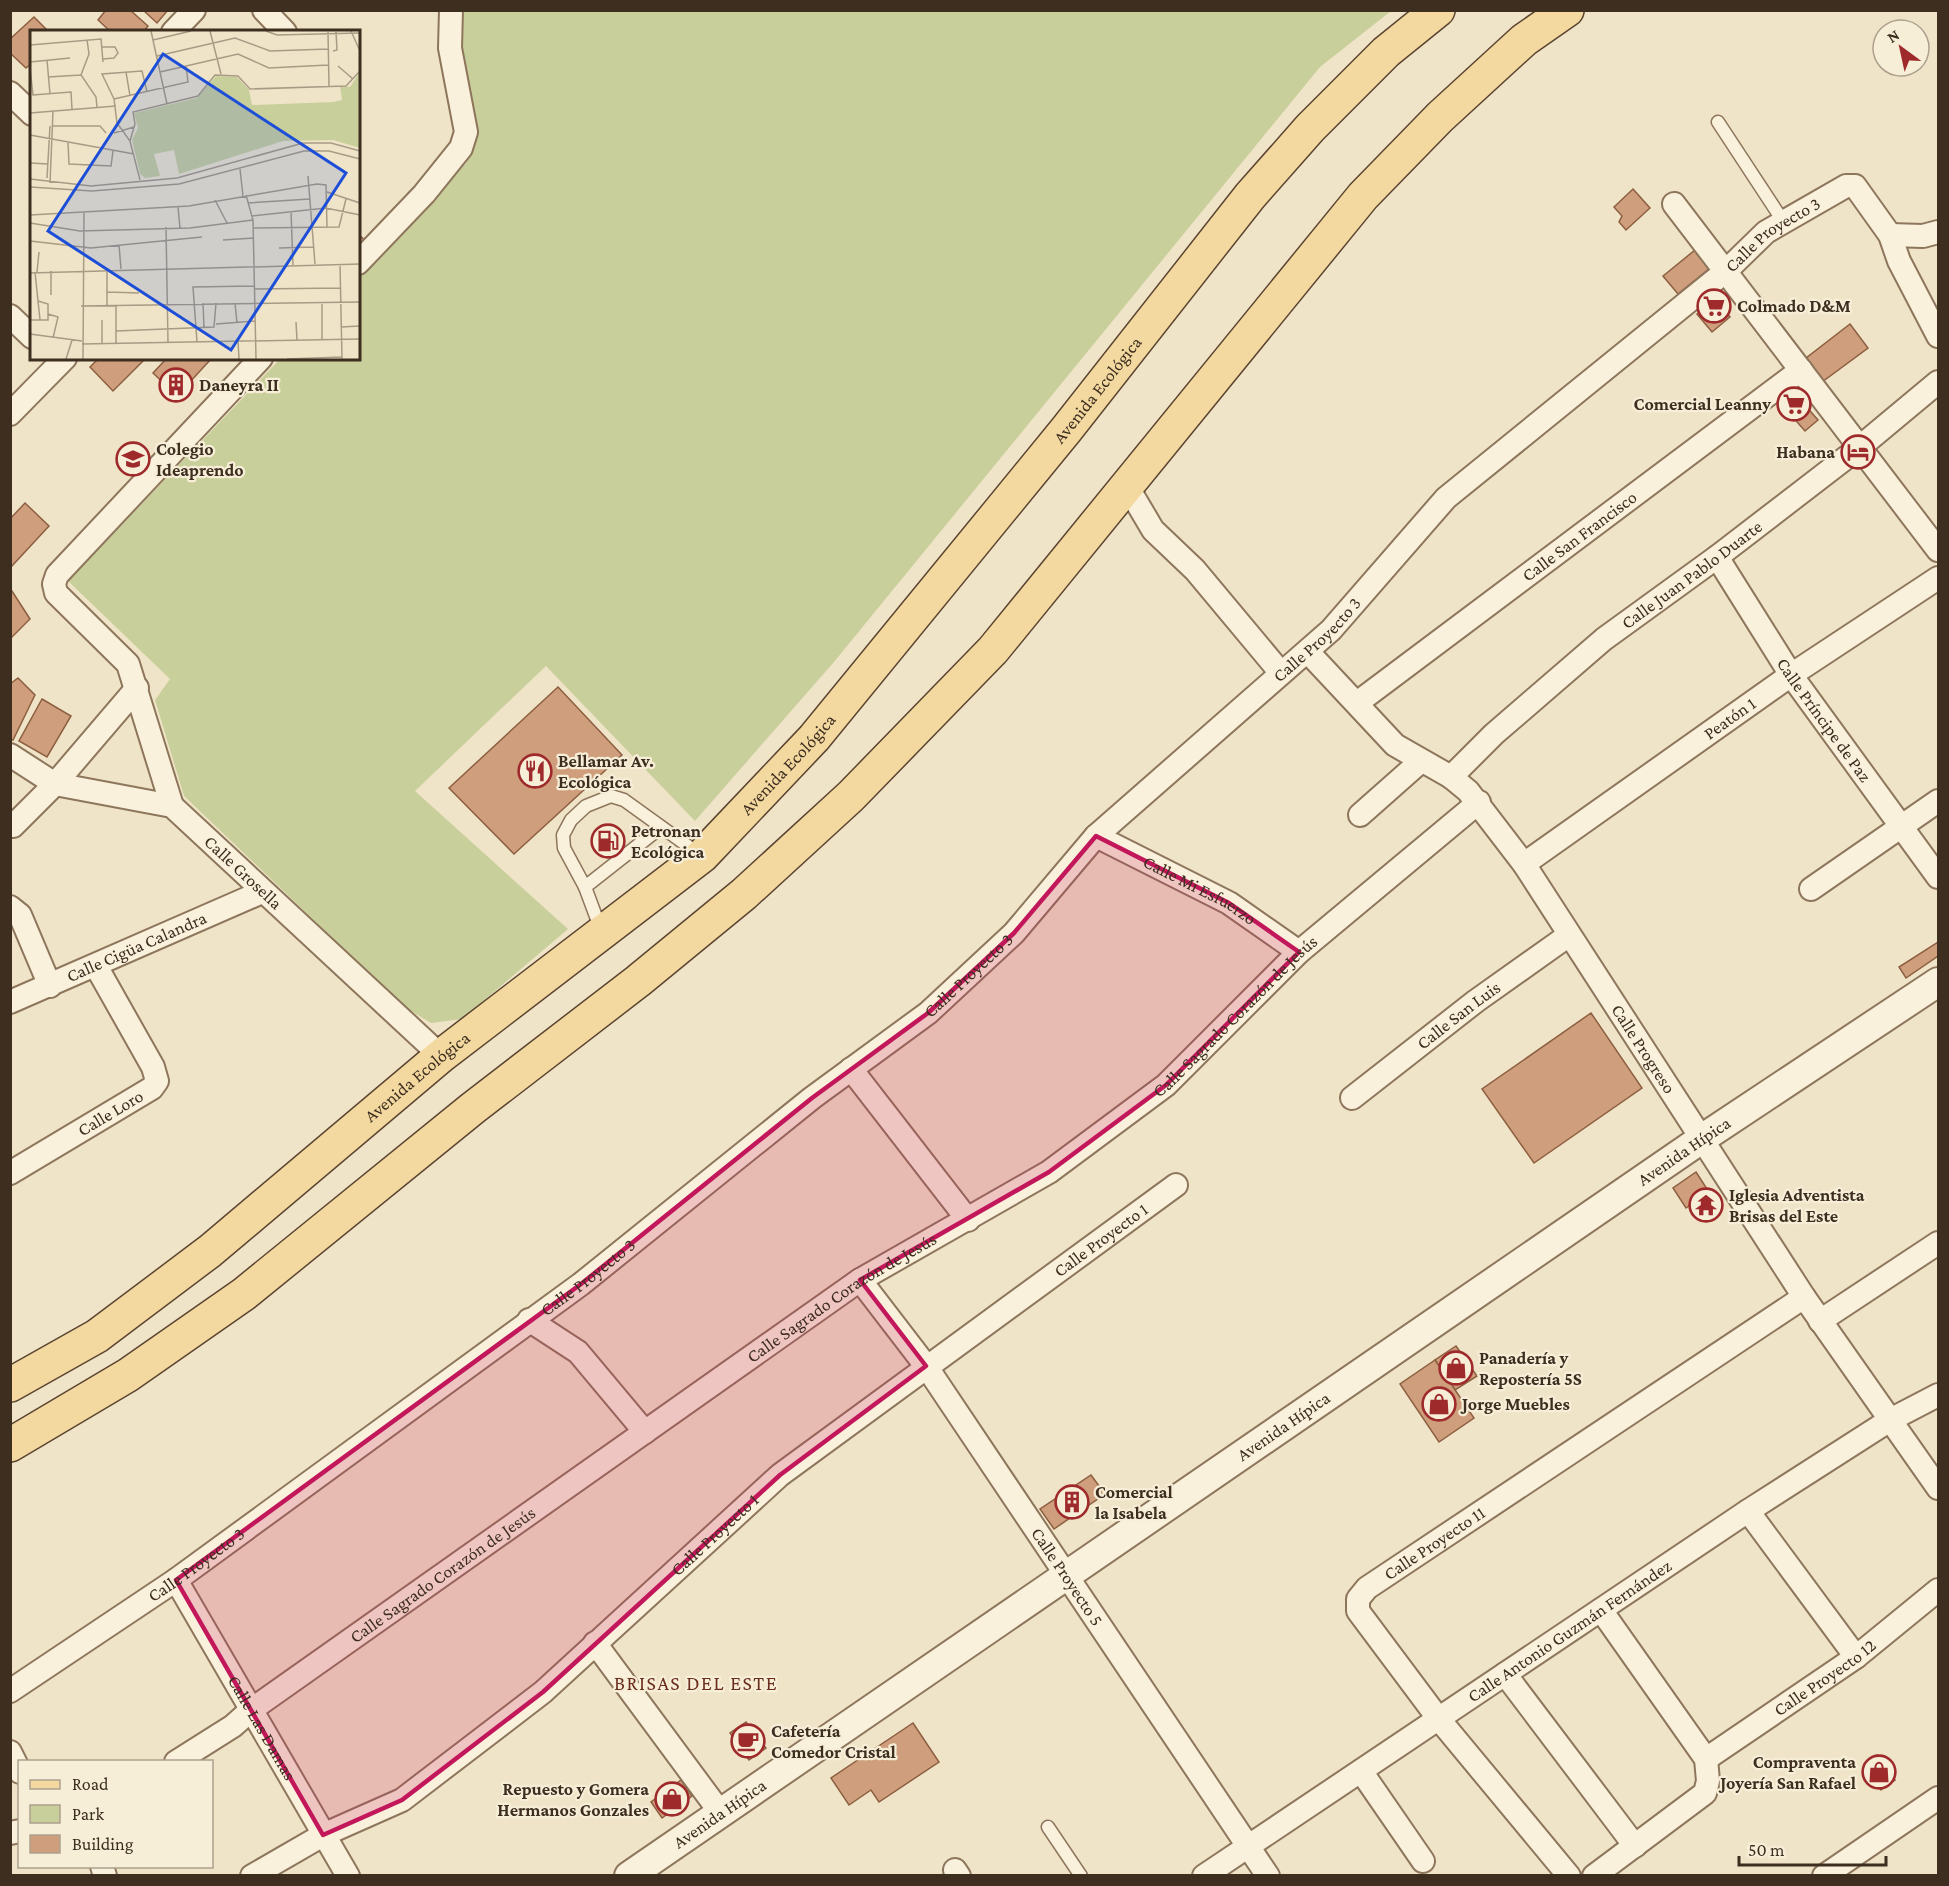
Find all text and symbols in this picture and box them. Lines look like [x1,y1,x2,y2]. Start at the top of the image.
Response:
north arrow [1871,18,1931,78]
text: N [1884,26,1902,46]
inset map [30,30,360,360]
street label: Calle Proyecto 3 [1721,193,1824,276]
supermarket icon: Colmado D&M [1696,288,1732,324]
place label: Colmado D&M [1737,296,1851,316]
street label: Avenida Ecológica [1049,332,1146,447]
building icon: Daneyra II [158,367,194,403]
place label: Daneyra II [199,375,279,395]
supermarket icon: Comercial Leanny [1776,386,1812,422]
place label: Comercial Leanny [1634,394,1771,414]
hotel icon: Habana [1840,434,1876,470]
place label: Colegio Ideaprendo [156,439,244,480]
school or university icon: Colegio Ideaprendo [115,441,151,477]
place label: Habana [1776,442,1835,462]
street label: Calle San Francisco [1518,487,1641,586]
street label: Calle Juan Pablo Duarte [1618,516,1766,633]
street label: Calle Proyecto 3 [1269,593,1365,686]
street label: Calle Príncipe de Paz [1773,654,1876,786]
street label: Peatón 1 [1700,693,1759,744]
street label: Avenida Ecológica [736,710,840,819]
place label: Bellamar Av. Ecológica [558,751,654,792]
restaurant icon: Bellamar Av. Ecológica [517,753,553,789]
place label: Petronan Ecológica [631,821,705,862]
fuel station icon: Petronan Ecológica [590,823,626,859]
street label: Calle Grosella [200,831,286,913]
street label: Calle Mi Esfuerzo [1140,852,1260,929]
street label: Calle Cigüa Calandra [64,908,209,986]
street label: Calle Proyecto 3 [920,929,1017,1021]
street label: Calle Sagrado Corazón de Jesús [1149,931,1321,1101]
street label: Calle San Luis [1413,977,1504,1053]
street label: Calle Progreso [1607,1000,1680,1097]
street label: Avenida Ecológica [361,1028,474,1126]
street label: Calle Loro [74,1086,147,1140]
street label: Avenida Hípica [1634,1113,1734,1190]
place label: Iglesia Adventista Brisas del Este [1729,1185,1865,1226]
temple icon: Iglesia Adventista Brisas del Este [1688,1187,1724,1223]
street label: Calle Proyecto 1 [1050,1199,1152,1281]
street label: Calle Sagrado Corazón de Jesús [743,1229,940,1367]
street label: Calle Proyecto 3 [537,1234,639,1320]
place label: Panadería y Repostería 5S [1479,1348,1582,1389]
shop icon: Panadería y Repostería 5S [1438,1350,1474,1386]
shop icon: Jorge Muebles [1421,1386,1457,1422]
street label: Avenida Hípica [1233,1387,1334,1465]
place label: Jorge Muebles [1460,1394,1570,1414]
place label: Comercial la Isabela [1095,1482,1173,1523]
building icon: Comercial la Isabela [1054,1484,1090,1520]
street label: Calle Proyecto 1 [667,1490,763,1580]
street label: Calle Sagrado Corazón de Jesús [346,1502,539,1647]
street label: Calle Proyecto 11 [1380,1502,1489,1584]
street label: Calle Proyecto 3 [144,1523,248,1606]
street label: Calle Proyecto 5 [1027,1524,1107,1629]
street label: Calle Antonio Guzmán Fernández [1464,1555,1675,1706]
street label: Calle Proyecto 12 [1770,1635,1880,1720]
street label: Calle Las Damas [224,1672,300,1784]
district label: BRISAS DEL ESTE [614,1672,778,1694]
place label: Cafetería Comedor Cristal [771,1721,896,1762]
cafe icon: Cafetería Comedor Cristal [730,1723,766,1759]
place label: Compraventa Joyería San Rafael [1718,1752,1856,1793]
shop icon: Compraventa Joyería San Rafael [1861,1754,1897,1790]
legend [18,1760,213,1868]
text: Road [72,1774,109,1794]
street label: Avenida Hípica [669,1775,770,1853]
place label: Repuesto y Gomera Hermanos Gonzales [497,1779,649,1820]
shop icon: Repuesto y Gomera Hermanos Gonzales [654,1781,690,1817]
text: Park [72,1804,104,1824]
scale bar [1739,1829,1886,1867]
text: Building [72,1834,134,1854]
text: 50 m [1748,1840,1785,1860]

